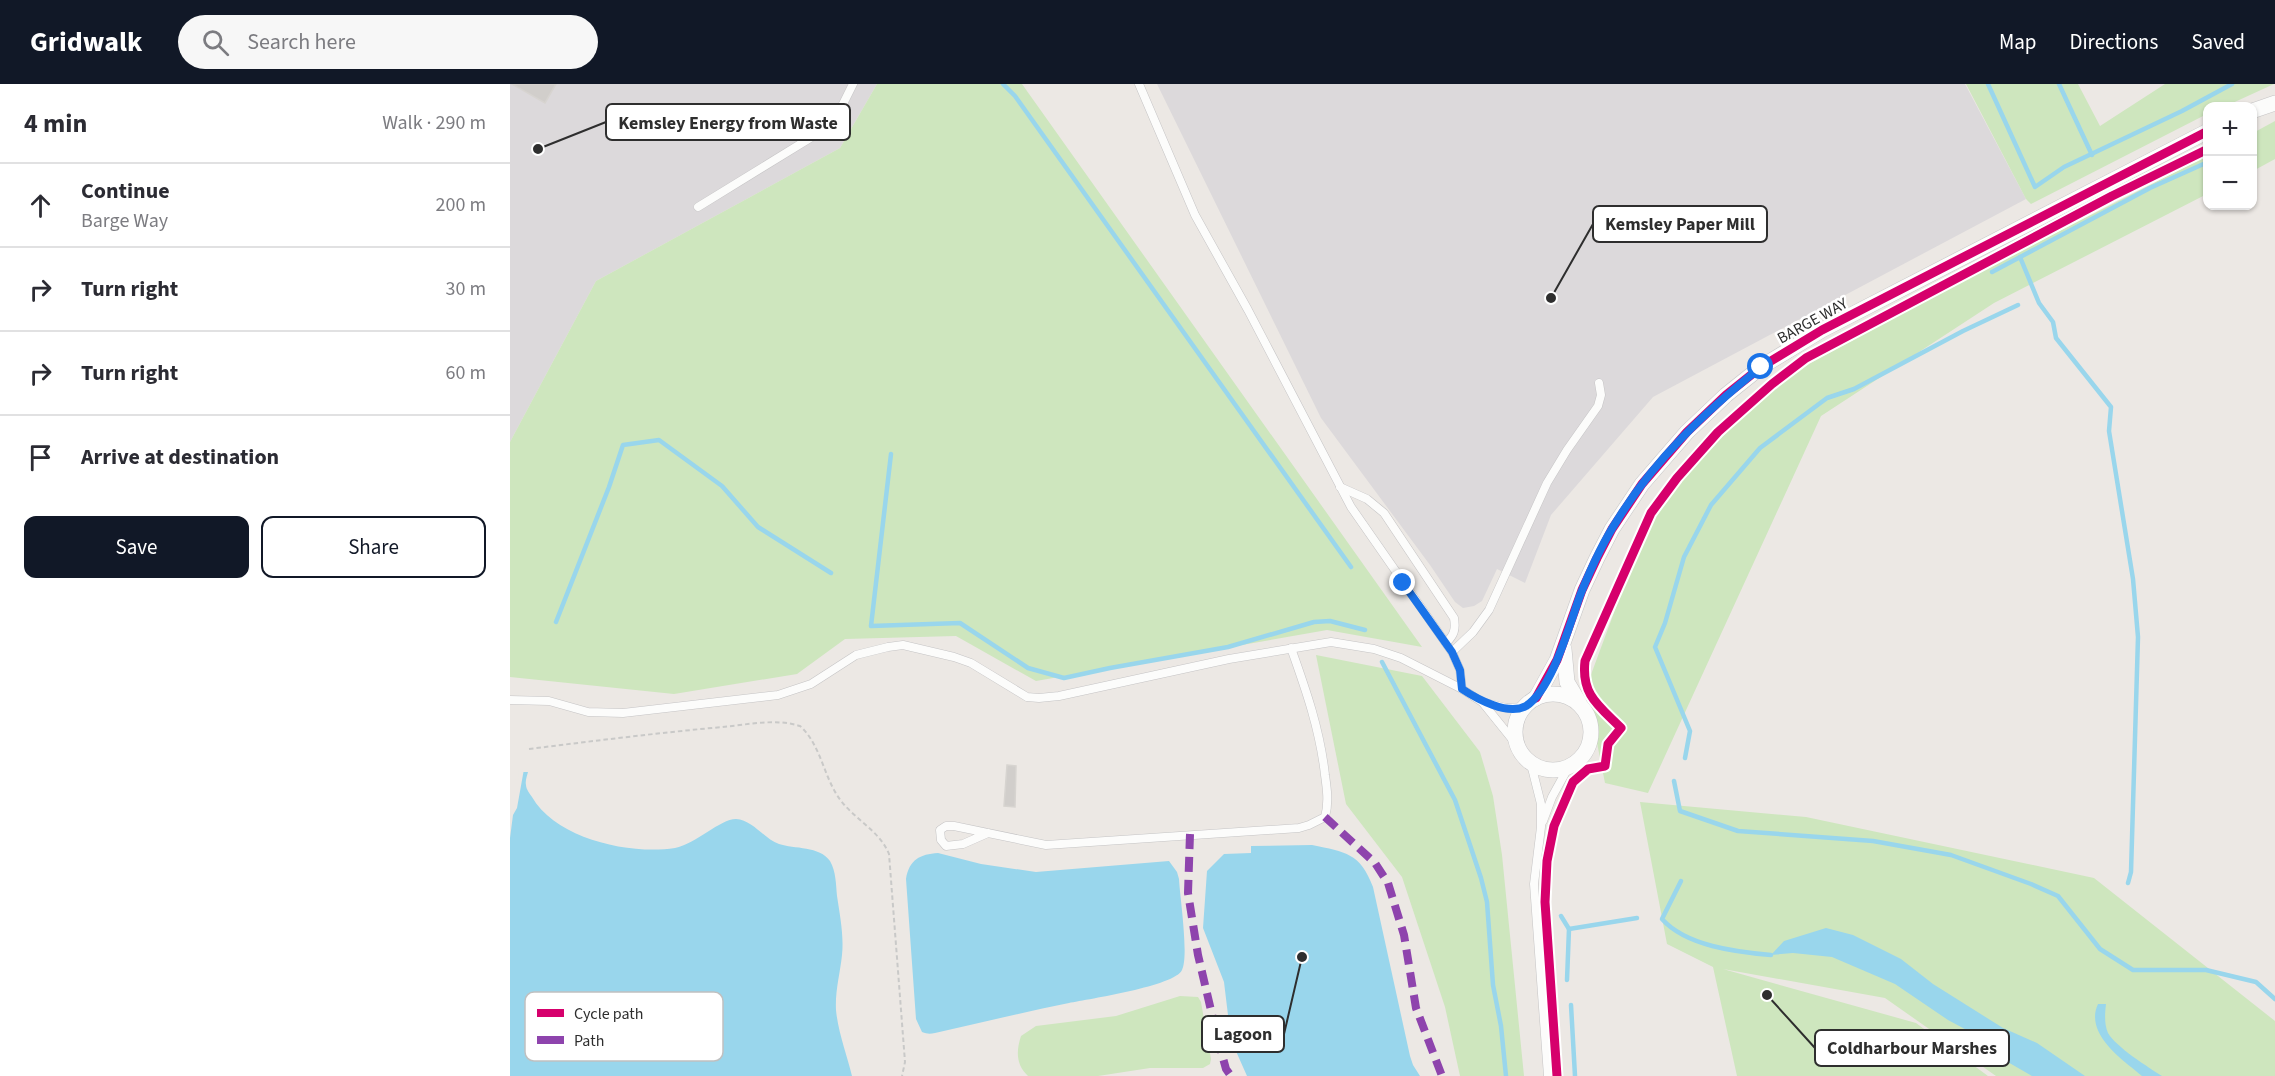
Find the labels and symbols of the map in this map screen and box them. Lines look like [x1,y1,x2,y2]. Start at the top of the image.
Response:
callout: Kemsley Energy from Waste [606,104,850,140]
text: Kemsley Energy from Waste [618,111,838,136]
callout: Kemsley Paper Mill [1593,206,1767,242]
text: Kemsley Paper Mill [1605,212,1755,237]
street label: BARGE WAY [1773,292,1852,349]
route start [1747,353,1773,379]
route end [1389,569,1415,595]
legend [525,992,723,1061]
text: Cycle path [574,1003,643,1025]
callout: Lagoon [1202,1016,1284,1052]
text: Lagoon [1214,1022,1272,1047]
text: Path [574,1030,604,1052]
callout: Coldharbour Marshes [1815,1030,2009,1066]
text: Coldharbour Marshes [1827,1036,1997,1061]

